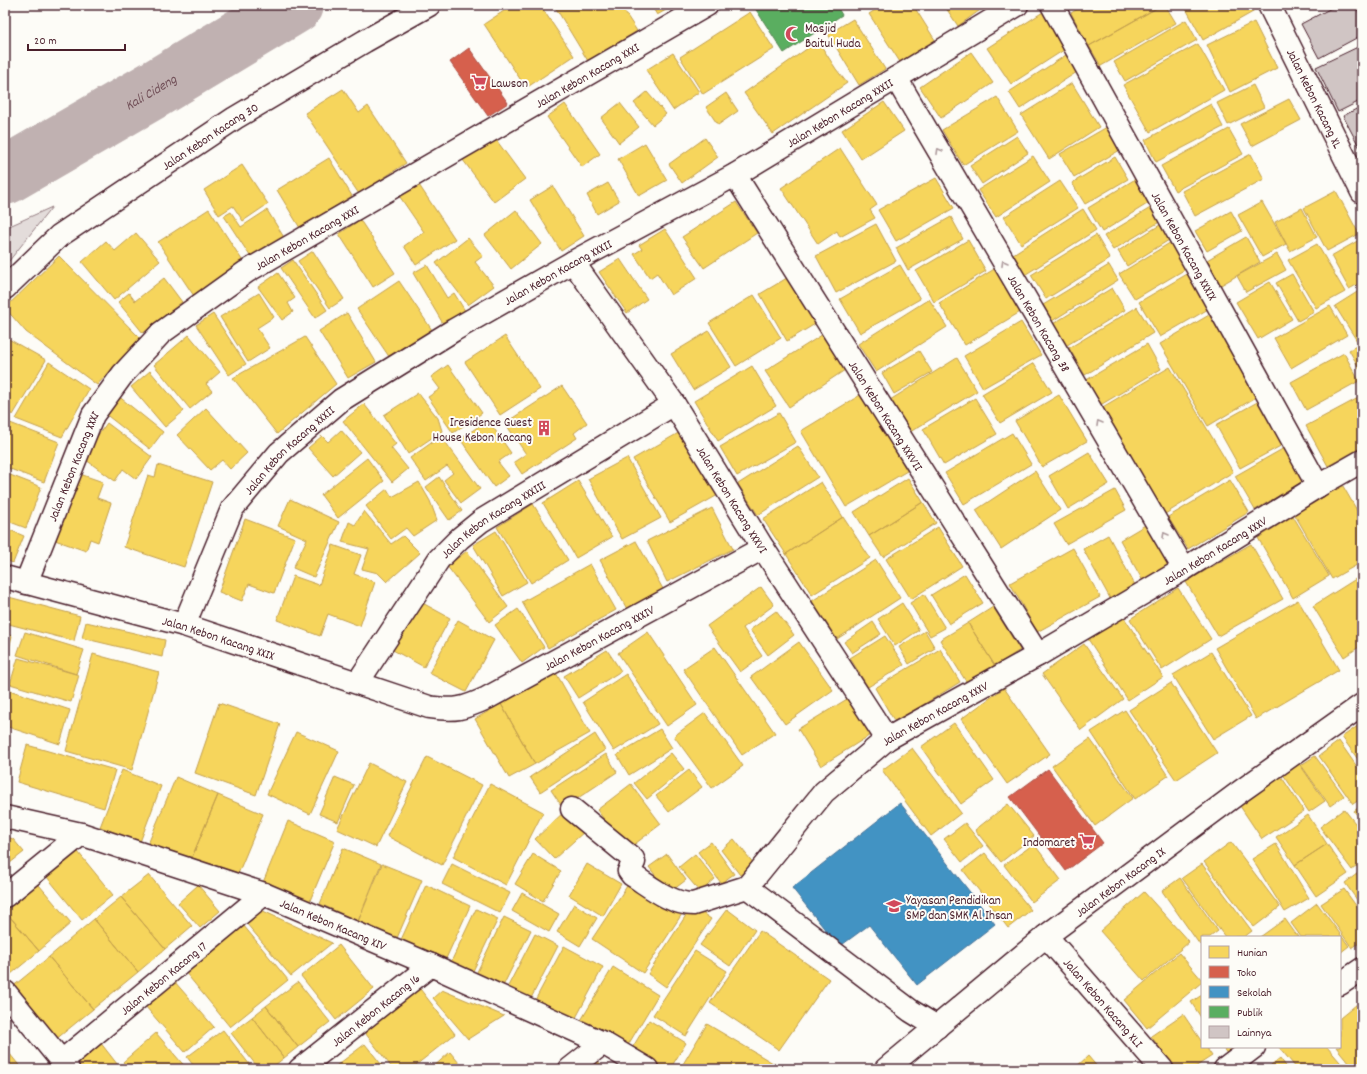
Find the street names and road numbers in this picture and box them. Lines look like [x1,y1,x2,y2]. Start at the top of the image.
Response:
street label: Jalan Kebon Kacang XXXI [533,39,644,114]
street label: Jalan Kebon Kacang XL [1280,46,1346,153]
street label: Jalan Kebon Kacang XXXII [784,75,898,154]
street label: Jalan Kebon Kacang 30 [159,99,263,176]
street label: Jalan Kebon Kacang XXXIX [1145,189,1221,305]
street label: Jalan Kebon Kacang XXXI [252,202,363,277]
street label: Jalan Kebon Kacang XXXII [501,236,616,312]
street label: Jalan Kebon Kacang 38 [1001,272,1074,377]
street label: Jalan Kebon Kacang XXXVII [842,357,927,475]
street label: Jalan Kebon Kacang XXXII [241,402,340,500]
street label: Jalan Kebon Kacang XXXI [44,408,105,525]
street label: Jalan Kebon Kacang XXXVI [690,443,771,558]
street label: Jalan Kebon Kacang XXXIII [438,477,550,564]
street label: Jalan Kebon Kacang XXXV [1160,512,1272,591]
street label: Jalan Kebon Kacang XXXIV [541,601,660,677]
street label: Jalan Kebon Kacang XXIX [160,613,277,667]
street label: Jalan Kebon Kacang XXXV [878,677,993,752]
street label: Jalan Kebon Kacang IX [1072,843,1171,923]
street label: Jalan Kebon Kacang XIV [276,895,390,957]
street label: Jalan Kebon Kacang 17 [117,938,212,1021]
street label: Jalan Kebon Kacang XLI [1058,955,1146,1053]
street label: Jalan Kebon Kacang 16 [328,970,425,1052]

